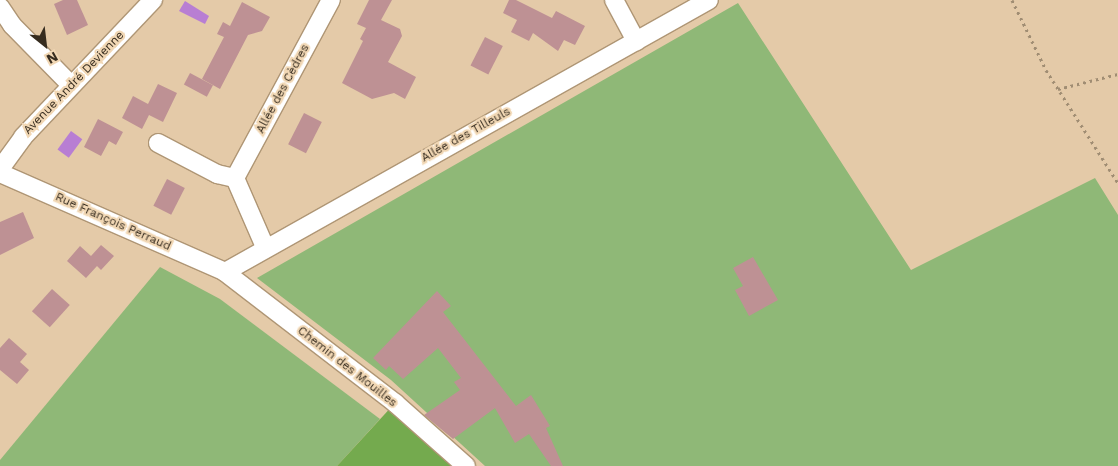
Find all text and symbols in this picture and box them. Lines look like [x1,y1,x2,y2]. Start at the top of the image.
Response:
north arrow [20,20,70,70]
street label: Avenue André Devienne [21,28,127,138]
street label: Allée des Cèdres [253,42,313,136]
text: N [44,49,61,68]
street label: Allée des Tilleuls [419,104,513,166]
street label: Rue François Perraud [53,190,173,254]
street label: Chemin des Mouilles [294,324,400,410]

